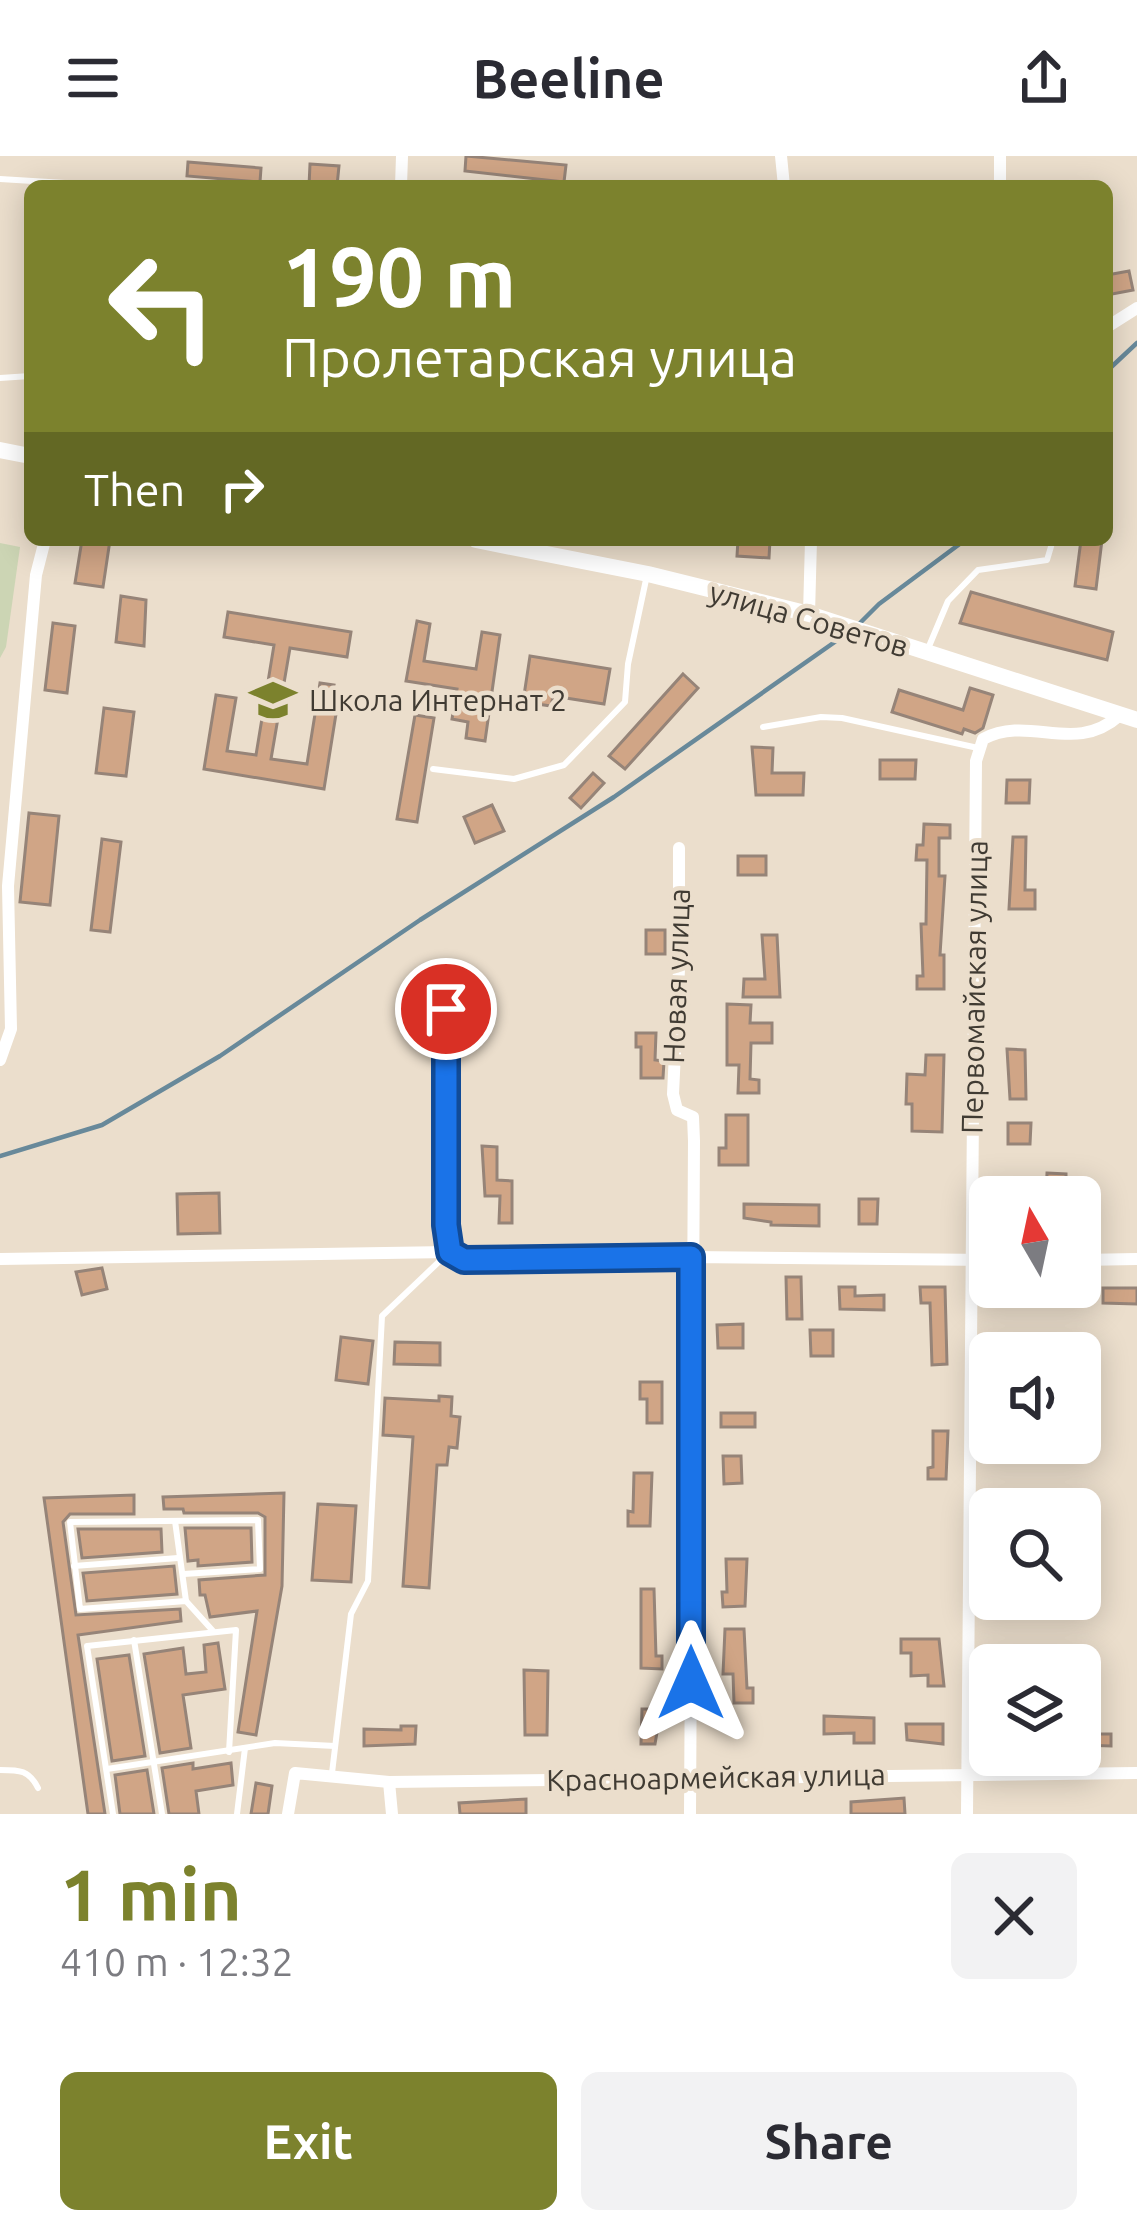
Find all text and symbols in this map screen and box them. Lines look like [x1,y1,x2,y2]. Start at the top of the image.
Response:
icon: menu [60,45,126,111]
icon: share [1011,45,1077,111]
text: Beeline [472,48,665,108]
icon: left [84,228,240,384]
text: 190 m [282,229,516,323]
text: Пролетарская улица [282,327,797,387]
icon: right [209,456,275,522]
text: Then [84,464,185,515]
street label: улица Советов [706,574,912,664]
school or university icon: Школа Интернат 2 [248,675,298,725]
place label: Школа Интернат 2 [309,683,567,717]
street label: Первомайская улица [954,840,994,1134]
street label: Новая улица [656,888,696,1064]
pin [395,958,497,1060]
icon: arrive [413,976,479,1042]
north arrow [969,1176,1101,1308]
map controls [969,1176,1101,1776]
button: sound [969,1332,1101,1464]
button: search [969,1488,1101,1620]
position arrow [628,1620,754,1746]
button: layers [969,1644,1101,1776]
street label: Красноармейская улица [546,1757,886,1797]
button: close [951,1853,1077,1979]
text: 1 min [60,1854,242,1935]
text: 410 m · 12:32 [60,1940,294,1983]
button: Exit [60,2072,557,2210]
button: Share [581,2072,1077,2210]

